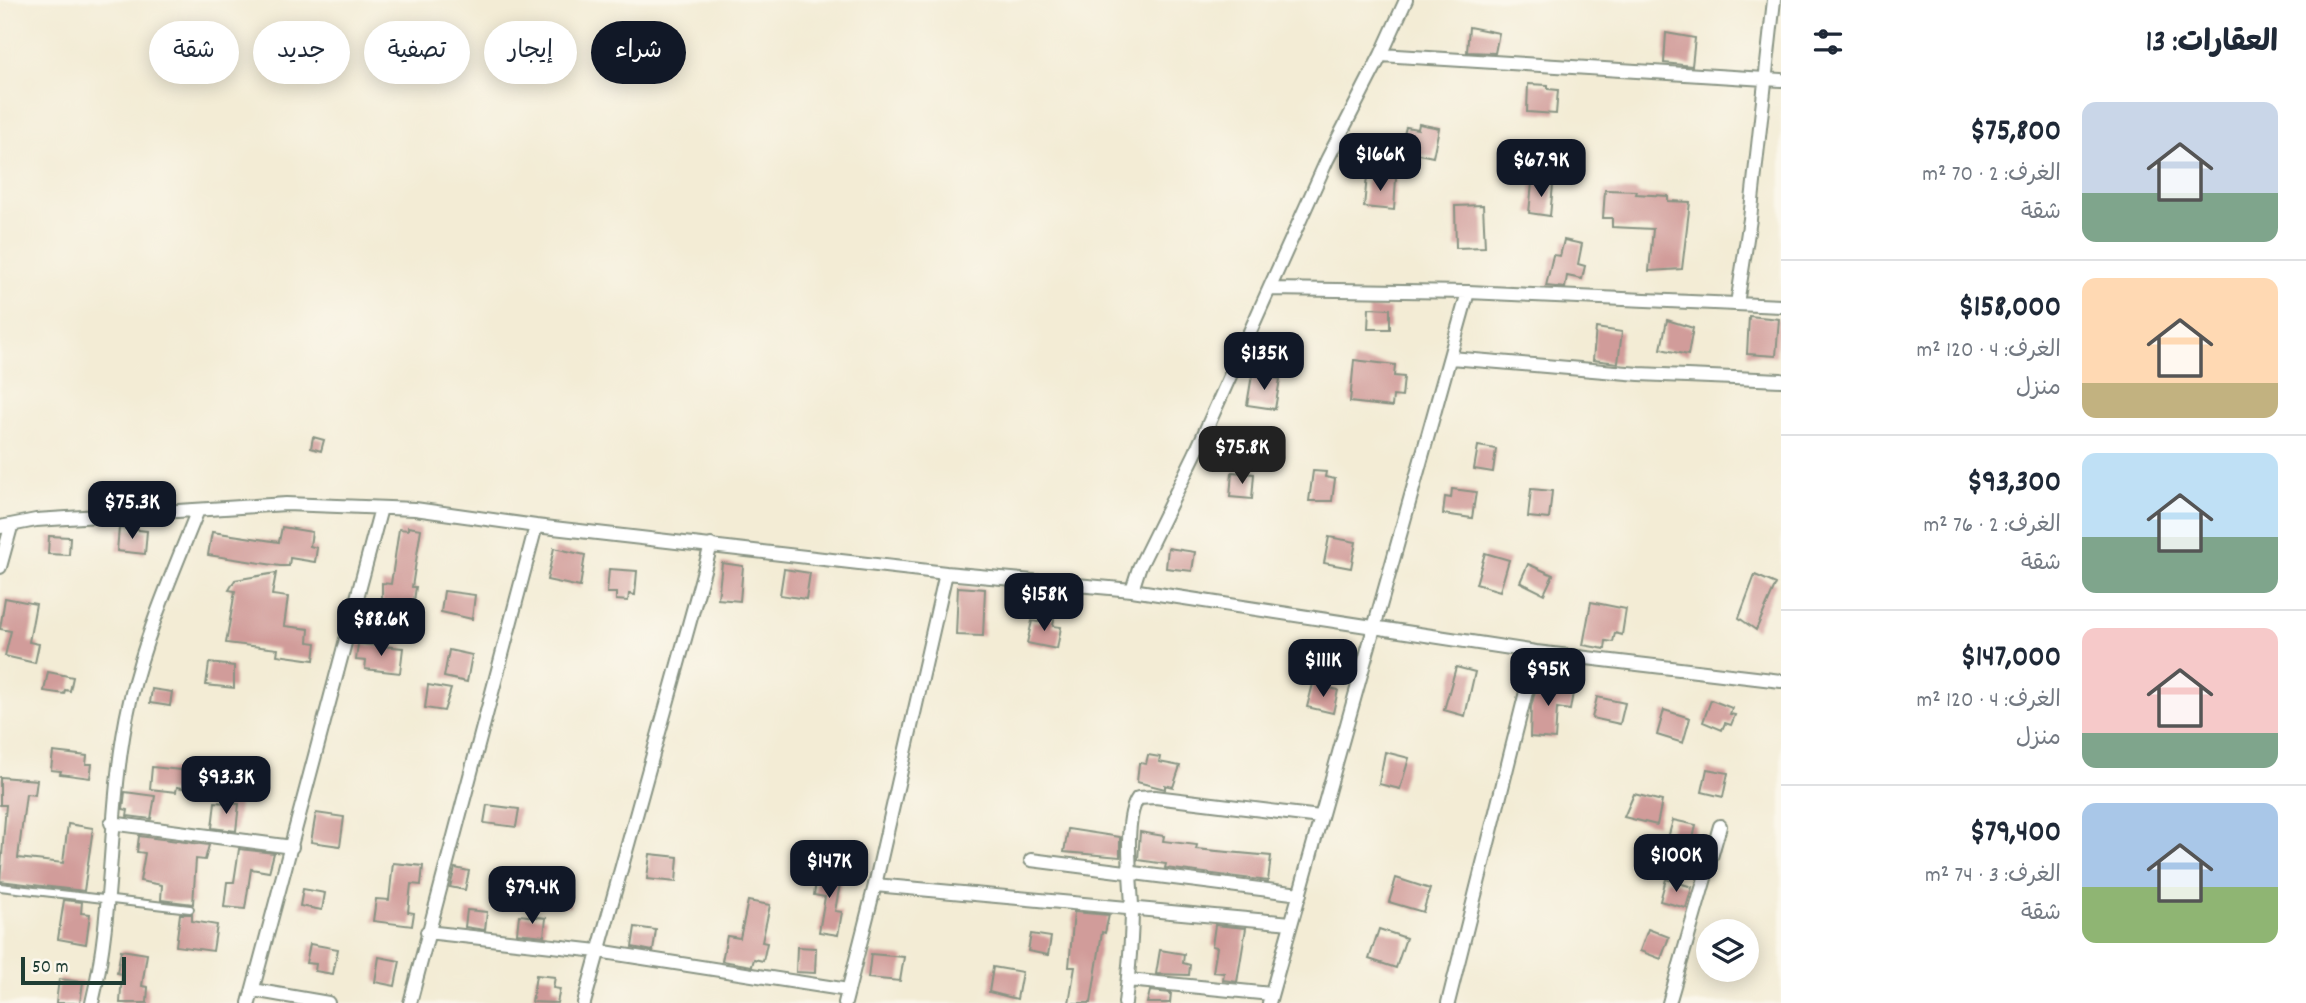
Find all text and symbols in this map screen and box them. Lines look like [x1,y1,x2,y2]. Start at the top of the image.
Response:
chip: شقة [149,21,239,84]
chip: جديد [253,21,350,84]
chip: تصفية [364,21,470,84]
chip: إيجار [484,21,577,84]
chip: شراء [591,21,686,84]
icon: filters [1809,23,1847,61]
text: العقارات: 13 [2146,23,2278,66]
text: $75,800 [1970,112,2061,155]
icon: home [2138,130,2222,214]
pin: $166K [1331,134,1429,193]
text: $166K [1355,139,1405,172]
pin: $67.9K [1484,140,1598,199]
text: $67.9K [1513,145,1569,178]
text: الغرف: 2 · 70 m² [1922,159,2061,192]
text: شقة [2021,197,2061,230]
text: $158,000 [1959,288,2061,331]
icon: home [2138,306,2222,390]
pin: $135K [1215,332,1313,392]
text: الغرف: 4 · 120 m² [1916,335,2061,368]
text: $135K [1240,338,1288,371]
text: منزل [2016,373,2061,406]
pin: $75.8K [1185,426,1299,486]
text: $75.8K [1215,432,1269,465]
text: $93,300 [1967,463,2061,506]
icon: home [2138,481,2222,565]
pin: $75.3K [75,482,189,541]
text: $75.3K [104,487,160,520]
text: الغرف: 2 · 76 m² [1923,510,2061,543]
text: شقة [2021,548,2061,581]
pin: $158K [995,574,1093,633]
text: $158K [1020,579,1068,612]
pin: $88.6K [324,598,438,658]
text: $88.6K [353,604,409,637]
text: $147,000 [1961,638,2061,681]
pin: $111K [1274,640,1372,699]
text: $111K [1304,645,1342,678]
pin: $95K [1507,648,1589,708]
text: $95K [1526,654,1570,687]
icon: home [2138,656,2222,740]
text: الغرف: 4 · 120 m² [1916,685,2061,718]
text: منزل [2016,723,2061,756]
pin: $93.3K [169,756,283,816]
text: $93.3K [197,762,255,795]
text: $79,400 [1970,813,2061,856]
icon: home [2138,831,2222,915]
pin: $100K [1627,834,1725,894]
text: $100K [1650,840,1702,873]
pin: $147K [780,841,878,900]
text: $147K [806,846,852,879]
text: الغرف: 3 · 74 m² [1925,860,2061,893]
pin: $79.4K [475,866,589,926]
text: $79.4K [505,872,560,905]
text: شقة [2021,898,2061,931]
map controls [1696,919,1759,982]
button: layers [1696,919,1759,982]
scale bar [21,954,126,986]
text: 50 m [32,955,69,982]

